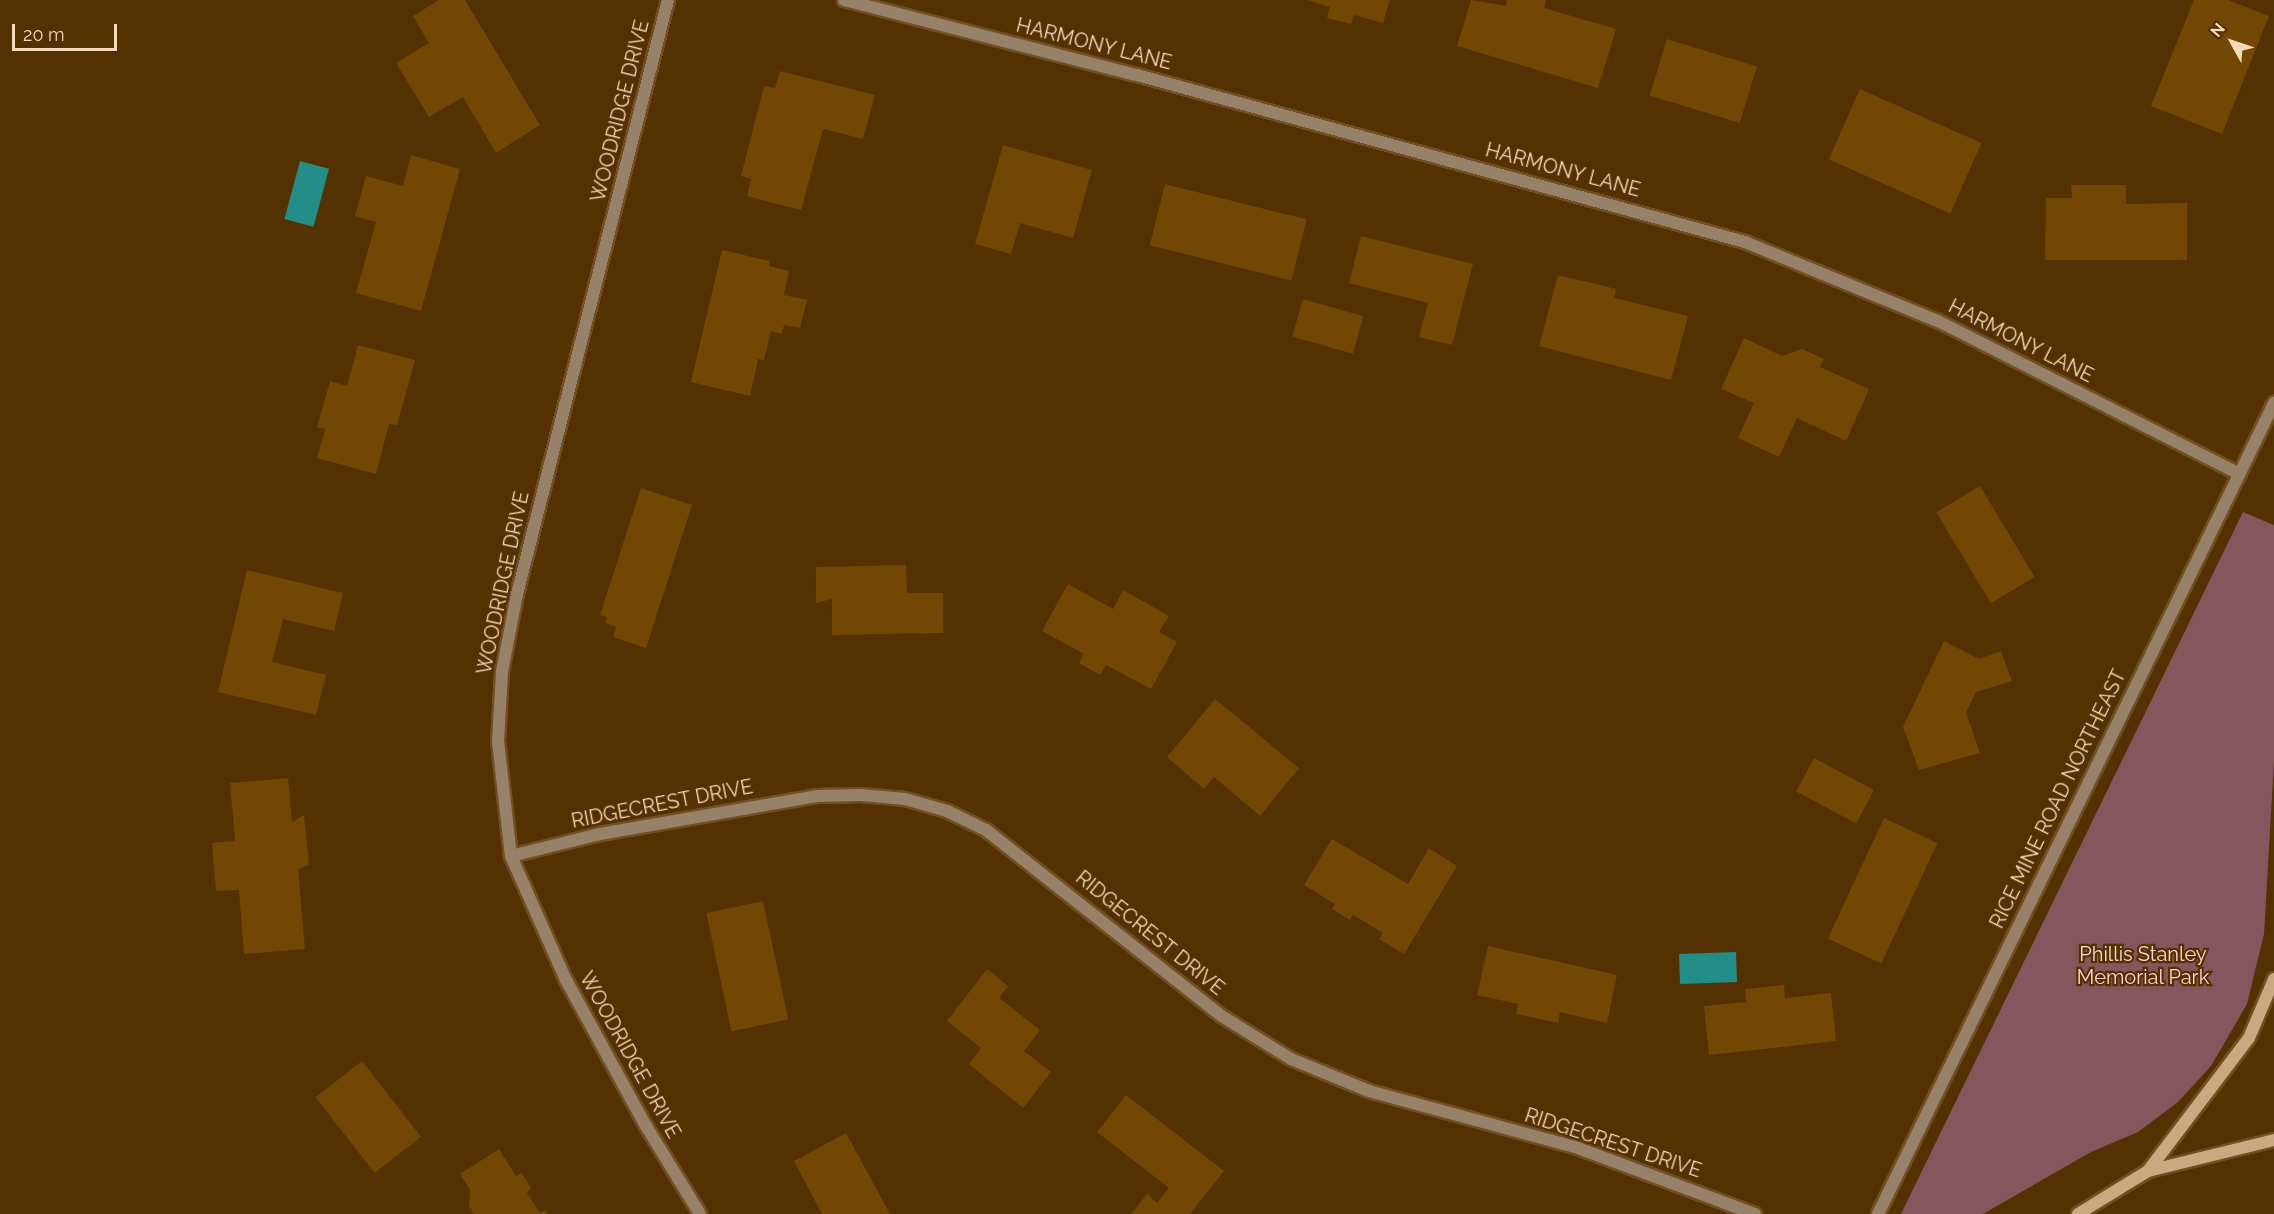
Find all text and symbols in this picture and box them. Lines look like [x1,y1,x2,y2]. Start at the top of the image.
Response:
scale bar [15,12,120,50]
north arrow [2202,12,2262,72]
street label: HARMONY LANE [1013,13,1175,75]
street label: WOODRIDGE DRIVE [586,18,654,204]
text: N [2207,19,2229,41]
text: 20 m [23,24,65,45]
street label: HARMONY LANE [1482,138,1644,202]
street label: HARMONY LANE [1944,294,2098,388]
street label: WOODRIDGE DRIVE [472,489,534,677]
street label: RICE MINE ROAD NORTHEAST [1985,666,2131,932]
street label: RIDGECREST DRIVE [569,775,755,833]
street label: RIDGECREST DRIVE [1071,865,1229,1001]
park label: Phillis Stanley Memorial Park [2076,943,2210,990]
street label: WOODRIDGE DRIVE [574,968,686,1142]
street label: RIDGECREST DRIVE [1521,1103,1705,1183]

